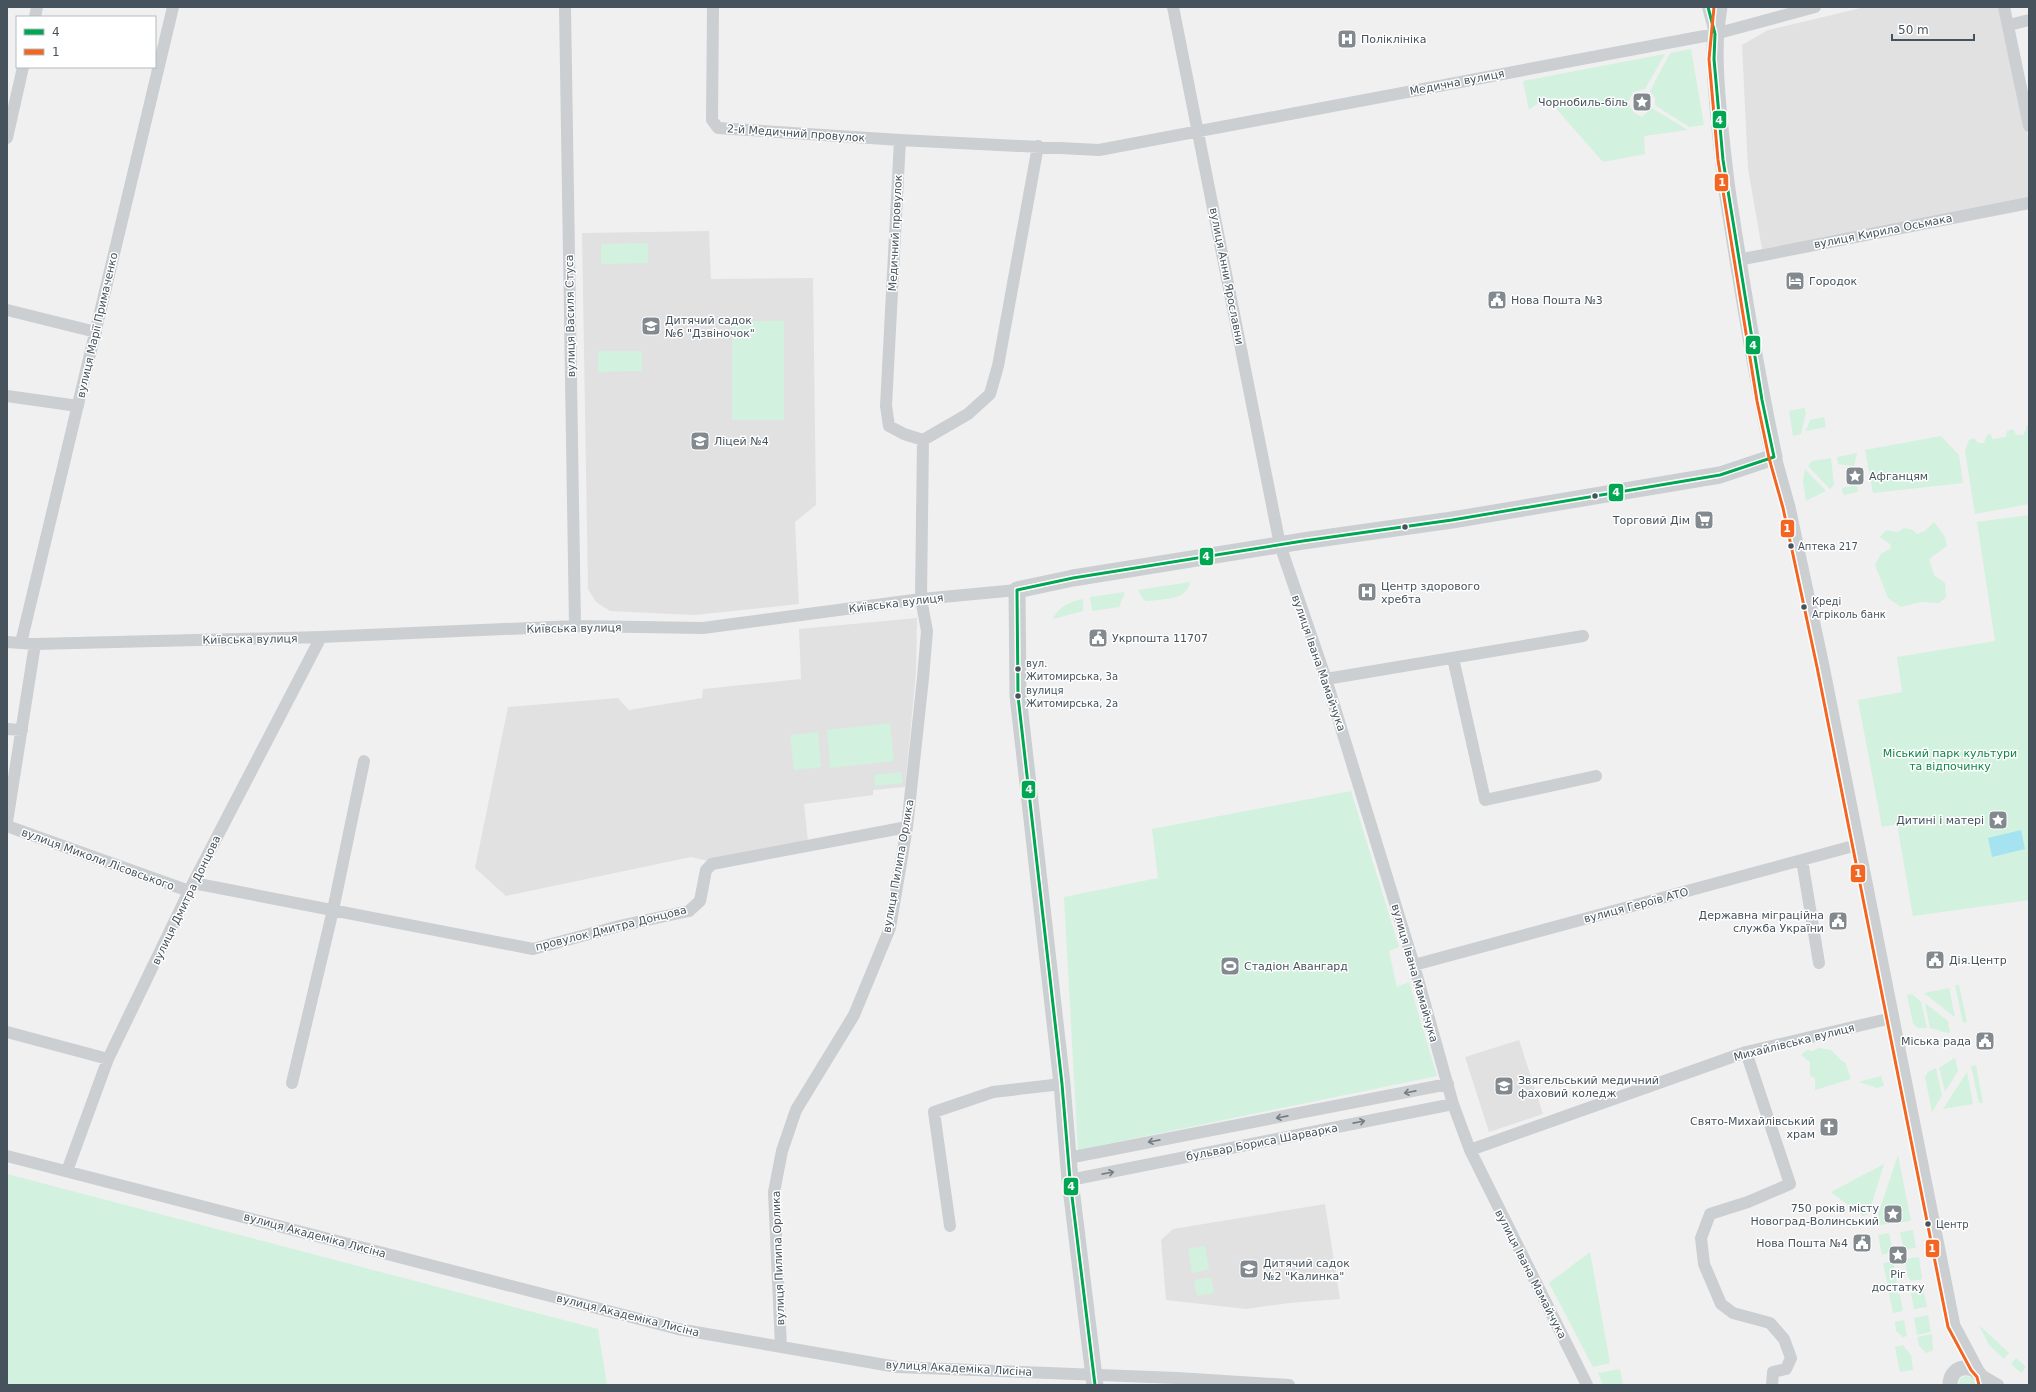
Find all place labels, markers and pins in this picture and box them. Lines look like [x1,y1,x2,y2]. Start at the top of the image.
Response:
hospital icon: Поліклініка [1336,28,1358,50]
place label: Поліклініка [1361,33,1426,46]
place icon: Чорнобиль-біль [1631,91,1653,113]
place label: Чорнобиль-біль [1538,96,1628,109]
hotel icon: Городок [1784,270,1806,292]
place label: Городок [1809,275,1857,288]
public building icon: Нова Пошта №3 [1486,289,1508,311]
place label: Нова Пошта №3 [1511,294,1603,307]
place label: Дитячий садок №6 "Дзвіночок" [665,314,755,340]
school or university icon: Дитячий садок №6 "Дзвіночок" [640,315,662,337]
school or university icon: Ліцей №4 [689,430,711,452]
place label: Ліцей №4 [714,435,769,448]
place icon: Афганцям [1844,465,1866,487]
place label: Афганцям [1869,470,1928,483]
unlabelled marker [1590,491,1600,501]
supermarket icon: Торговий Дім [1693,509,1715,531]
place label: Торговий Дім [1612,514,1690,527]
unlabelled marker [1400,522,1410,532]
marker: Аптека 217 [1786,541,1796,551]
place label: Аптека 217 [1798,541,1858,552]
place label: Центр здорового хребта [1381,580,1480,606]
hospital icon: Центр здорового хребта [1356,581,1378,603]
place label: Креді Агріколь банк [1812,596,1886,620]
marker: Креді Агріколь банк [1799,602,1809,612]
public building icon: Укрпошта 11707 [1087,627,1109,649]
place label: Укрпошта 11707 [1112,632,1208,645]
place label: вул. Житомирська, 3а [1026,658,1118,682]
marker: вул. Житомирська, 3а [1013,664,1023,674]
place label: вулиця Житомирська, 2а [1026,685,1118,709]
marker: вулиця Житомирська, 2а [1013,691,1023,701]
place icon: Дитині і матері [1987,809,2009,831]
place label: Дитині і матері [1896,814,1984,827]
place label: Державна міграційна служба України [1699,909,1824,935]
public building icon: Державна міграційна служба України [1827,910,1849,932]
public building icon: Дія.Центр [1924,949,1946,971]
place label: Дія.Центр [1949,954,2007,967]
sports icon: Стадіон Авангард [1219,955,1241,977]
place label: Стадіон Авангард [1244,960,1348,973]
public building icon: Міська рада [1974,1030,1996,1052]
place label: Міська рада [1901,1035,1971,1048]
place label: Звягельський медичний фаховий коледж [1518,1074,1659,1100]
school or university icon: Звягельський медичний фаховий коледж [1493,1075,1515,1097]
place label: Свято-Михайлiвський храм [1690,1115,1815,1141]
church icon: Свято-Михайлiвський храм [1818,1116,1840,1138]
place label: 750 років місту Новоград-Волинський [1751,1202,1879,1228]
place icon: 750 років місту Новоград-Волинський [1882,1203,1904,1225]
marker: Центр [1923,1219,1933,1229]
place label: Центр [1936,1219,1969,1230]
public building icon: Нова Пошта №4 [1851,1232,1873,1254]
place label: Нова Пошта №4 [1756,1237,1848,1250]
place icon: Ріг достатку [1887,1244,1909,1266]
place label: Дитячий садок №2 "Калинка" [1263,1257,1350,1283]
school or university icon: Дитячий садок №2 "Калинка" [1238,1258,1260,1280]
place label: Ріг достатку [1871,1268,1925,1294]

